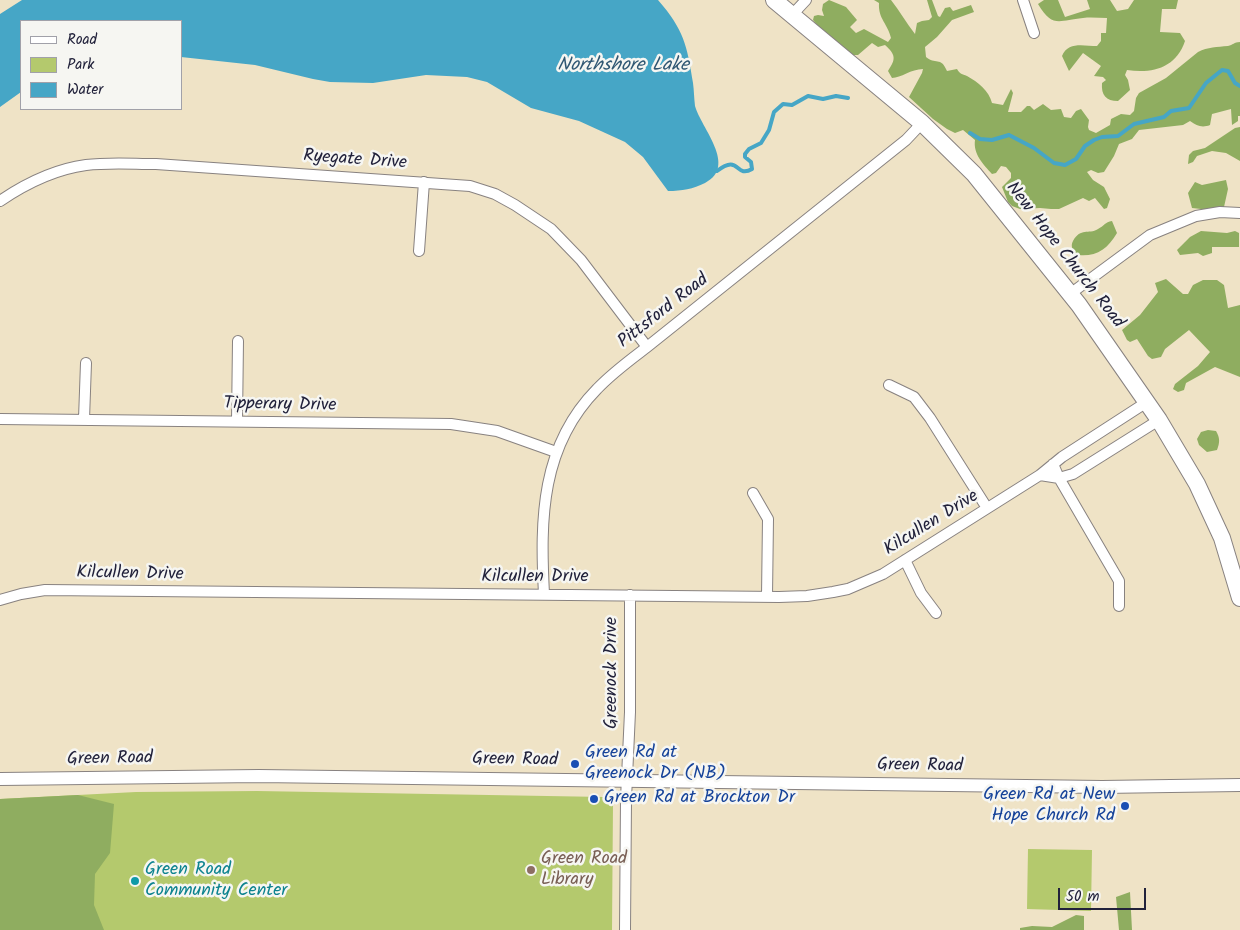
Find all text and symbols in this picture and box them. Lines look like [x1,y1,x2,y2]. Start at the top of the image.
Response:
legend [20,20,182,110]
text: Road [67,28,97,52]
text: Park [67,53,94,77]
water label: Northshore Lake [557,56,689,78]
text: Water [67,78,103,102]
street label: Ryegate Drive [302,147,408,175]
street label: New Hope Church Road [1000,179,1128,333]
street label: Pittsford Road [614,270,714,354]
street label: Tipperary Drive [223,394,337,418]
street label: Kilcullen Drive [881,486,983,562]
street label: Kilcullen Drive [76,563,184,587]
street label: Kilcullen Drive [481,567,589,589]
street label: Greenock Drive [602,617,624,729]
place label: Green Rd at Greenock Dr (NB) [585,743,726,786]
street label: Green Road [67,748,153,772]
street label: Green Road [472,749,558,773]
street label: Green Road [877,755,963,779]
marker: Green Rd at Greenock Dr (NB) [569,758,581,770]
place label: Green Rd at New Hope Church Rd [983,785,1115,828]
place label: Green Rd at Brockton Dr [604,788,795,810]
marker: Green Rd at Brockton Dr [588,793,600,805]
marker: Green Rd at New Hope Church Rd [1119,800,1131,812]
place label: Green Road Library [541,849,627,892]
place label: Green Road Community Center [145,860,287,902]
marker: Green Road Library [525,864,537,876]
marker: Green Road Community Center [129,875,141,887]
scale bar [1060,878,1148,910]
text: 50 m [1066,885,1100,909]

